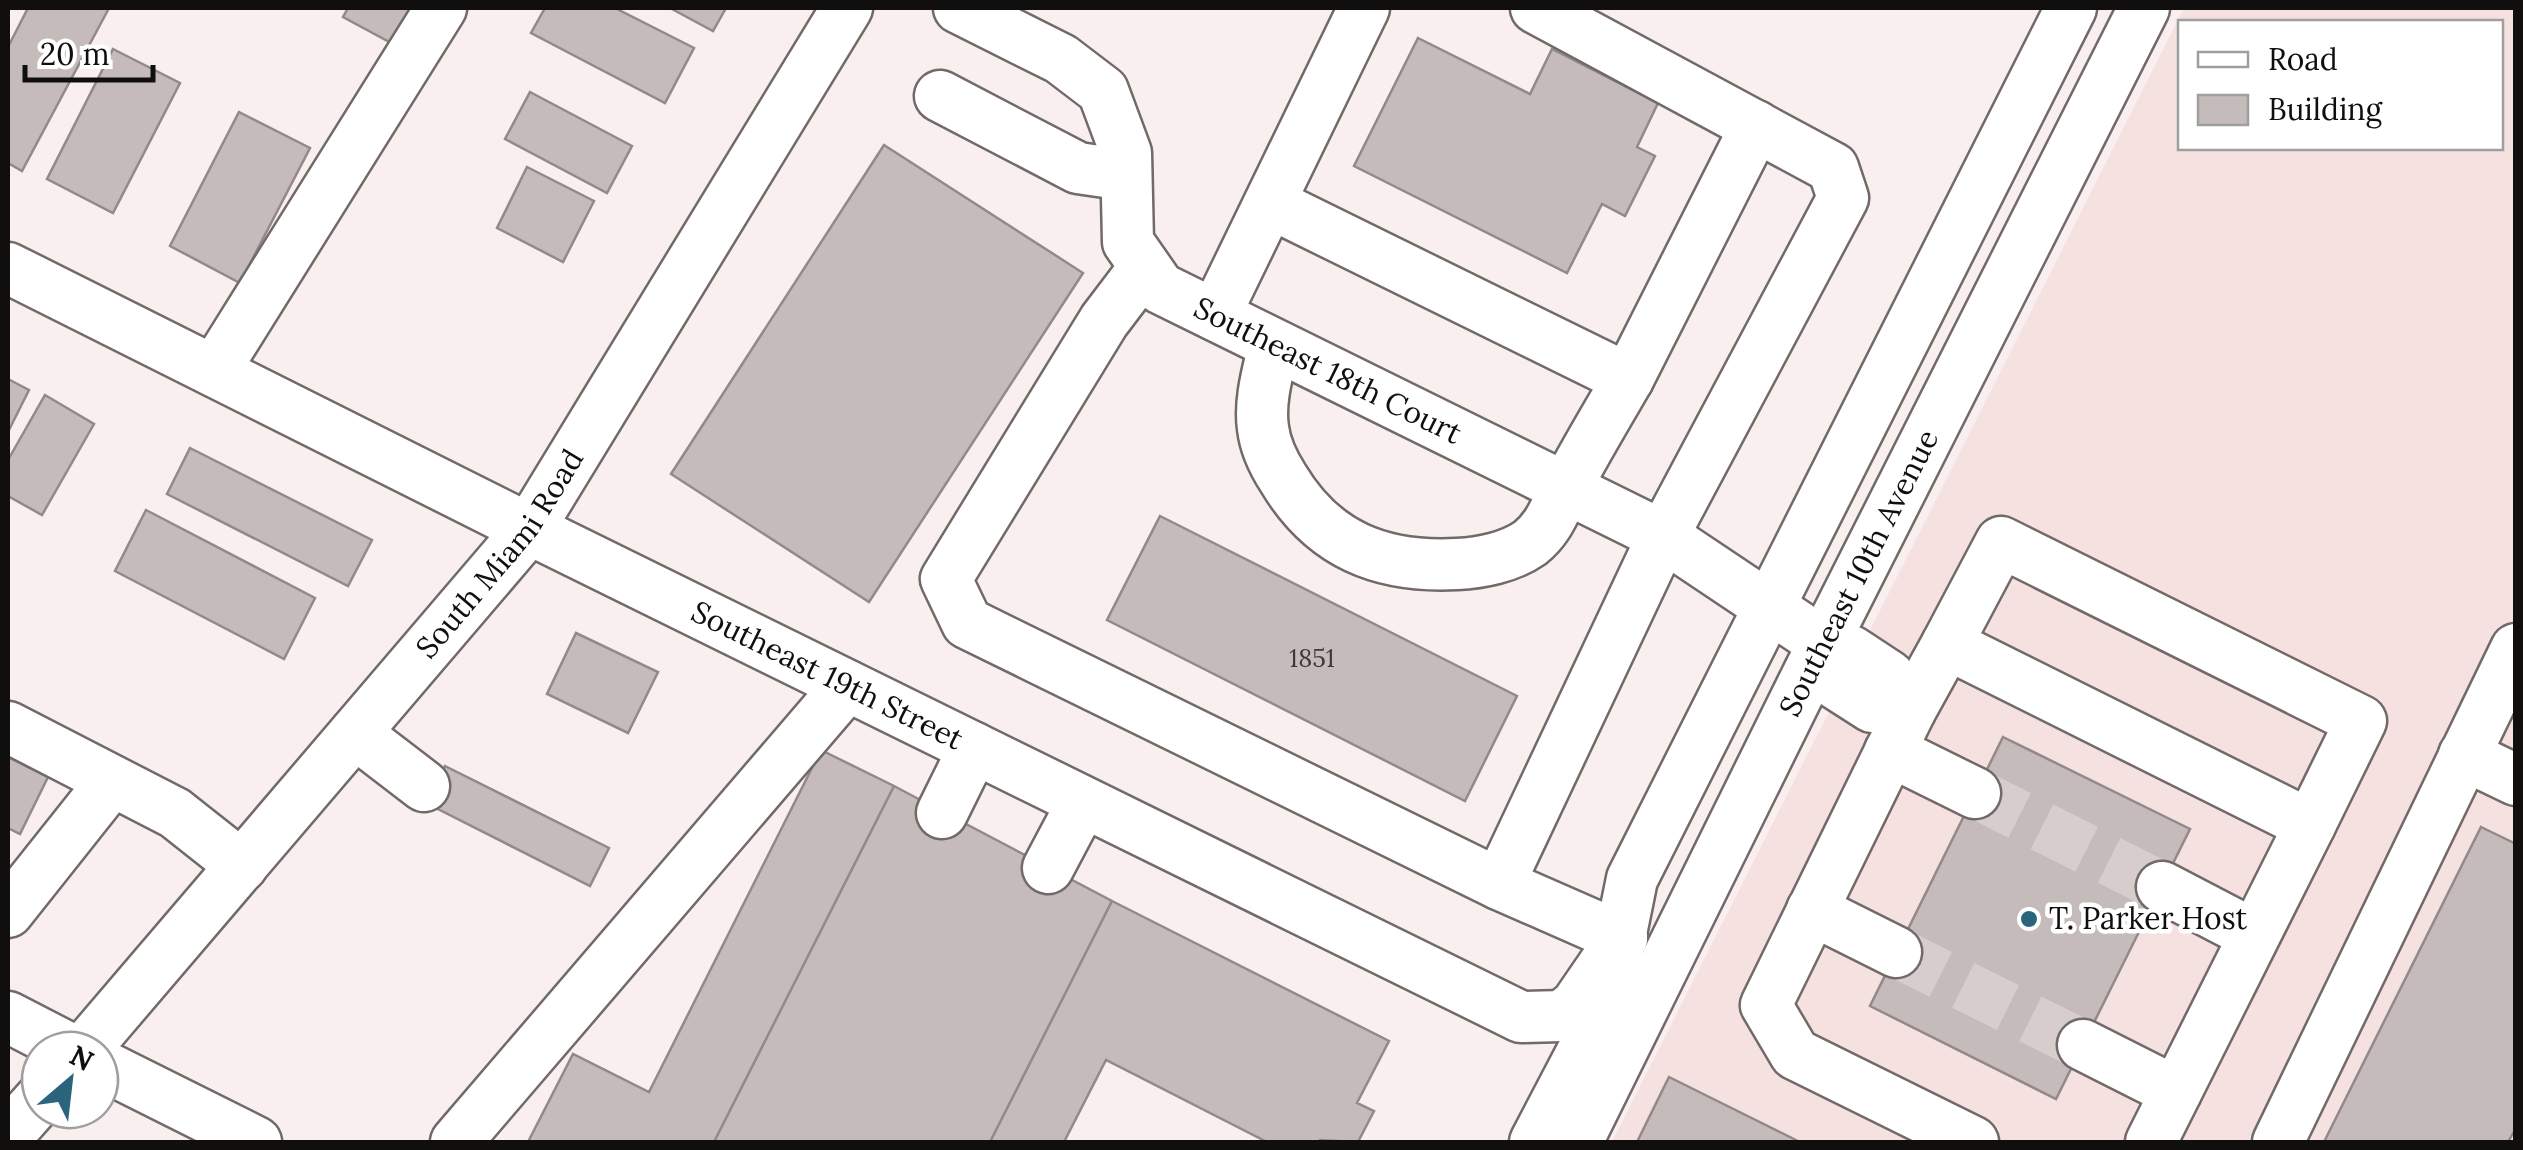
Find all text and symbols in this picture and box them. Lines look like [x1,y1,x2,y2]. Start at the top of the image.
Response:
scale bar [25,20,152,82]
legend [2178,20,2503,150]
text: 20 m [40,35,109,73]
text: Road [2268,40,2338,78]
text: Building [2268,90,2384,129]
street label: Southeast 18th Court [1188,288,1469,452]
street label: Southeast 10th Avenue [1770,423,1946,722]
street label: South Miami Road [407,442,591,666]
street label: Southeast 19th Street [685,592,970,758]
house number: 1851 [1289,642,1335,674]
place label: T. Parker Host [2049,899,2248,937]
marker: T. Parker Host [2018,908,2040,930]
north arrow [20,1030,120,1130]
text: N [64,1037,100,1079]

